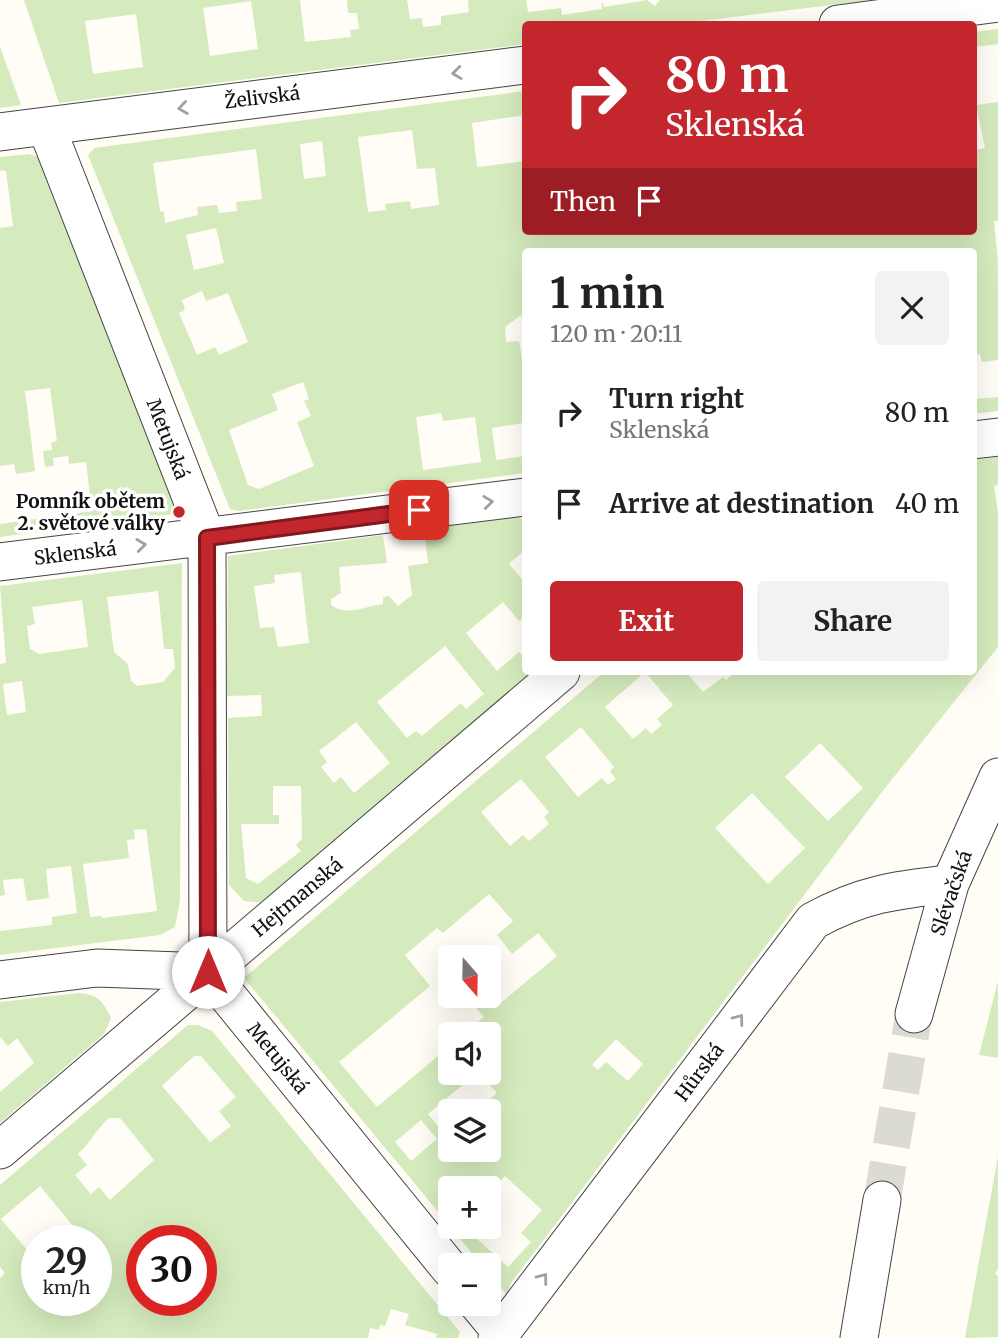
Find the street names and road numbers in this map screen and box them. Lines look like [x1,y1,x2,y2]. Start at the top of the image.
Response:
street label: Želivská [223,80,301,114]
street label: Metujská [142,395,194,483]
street label: Sklenská [32,536,118,570]
street label: Slévačská [925,847,977,939]
street label: Hejtmanská [247,852,347,942]
street label: Metujská [242,1018,314,1098]
street label: Hůrská [669,1038,729,1106]

